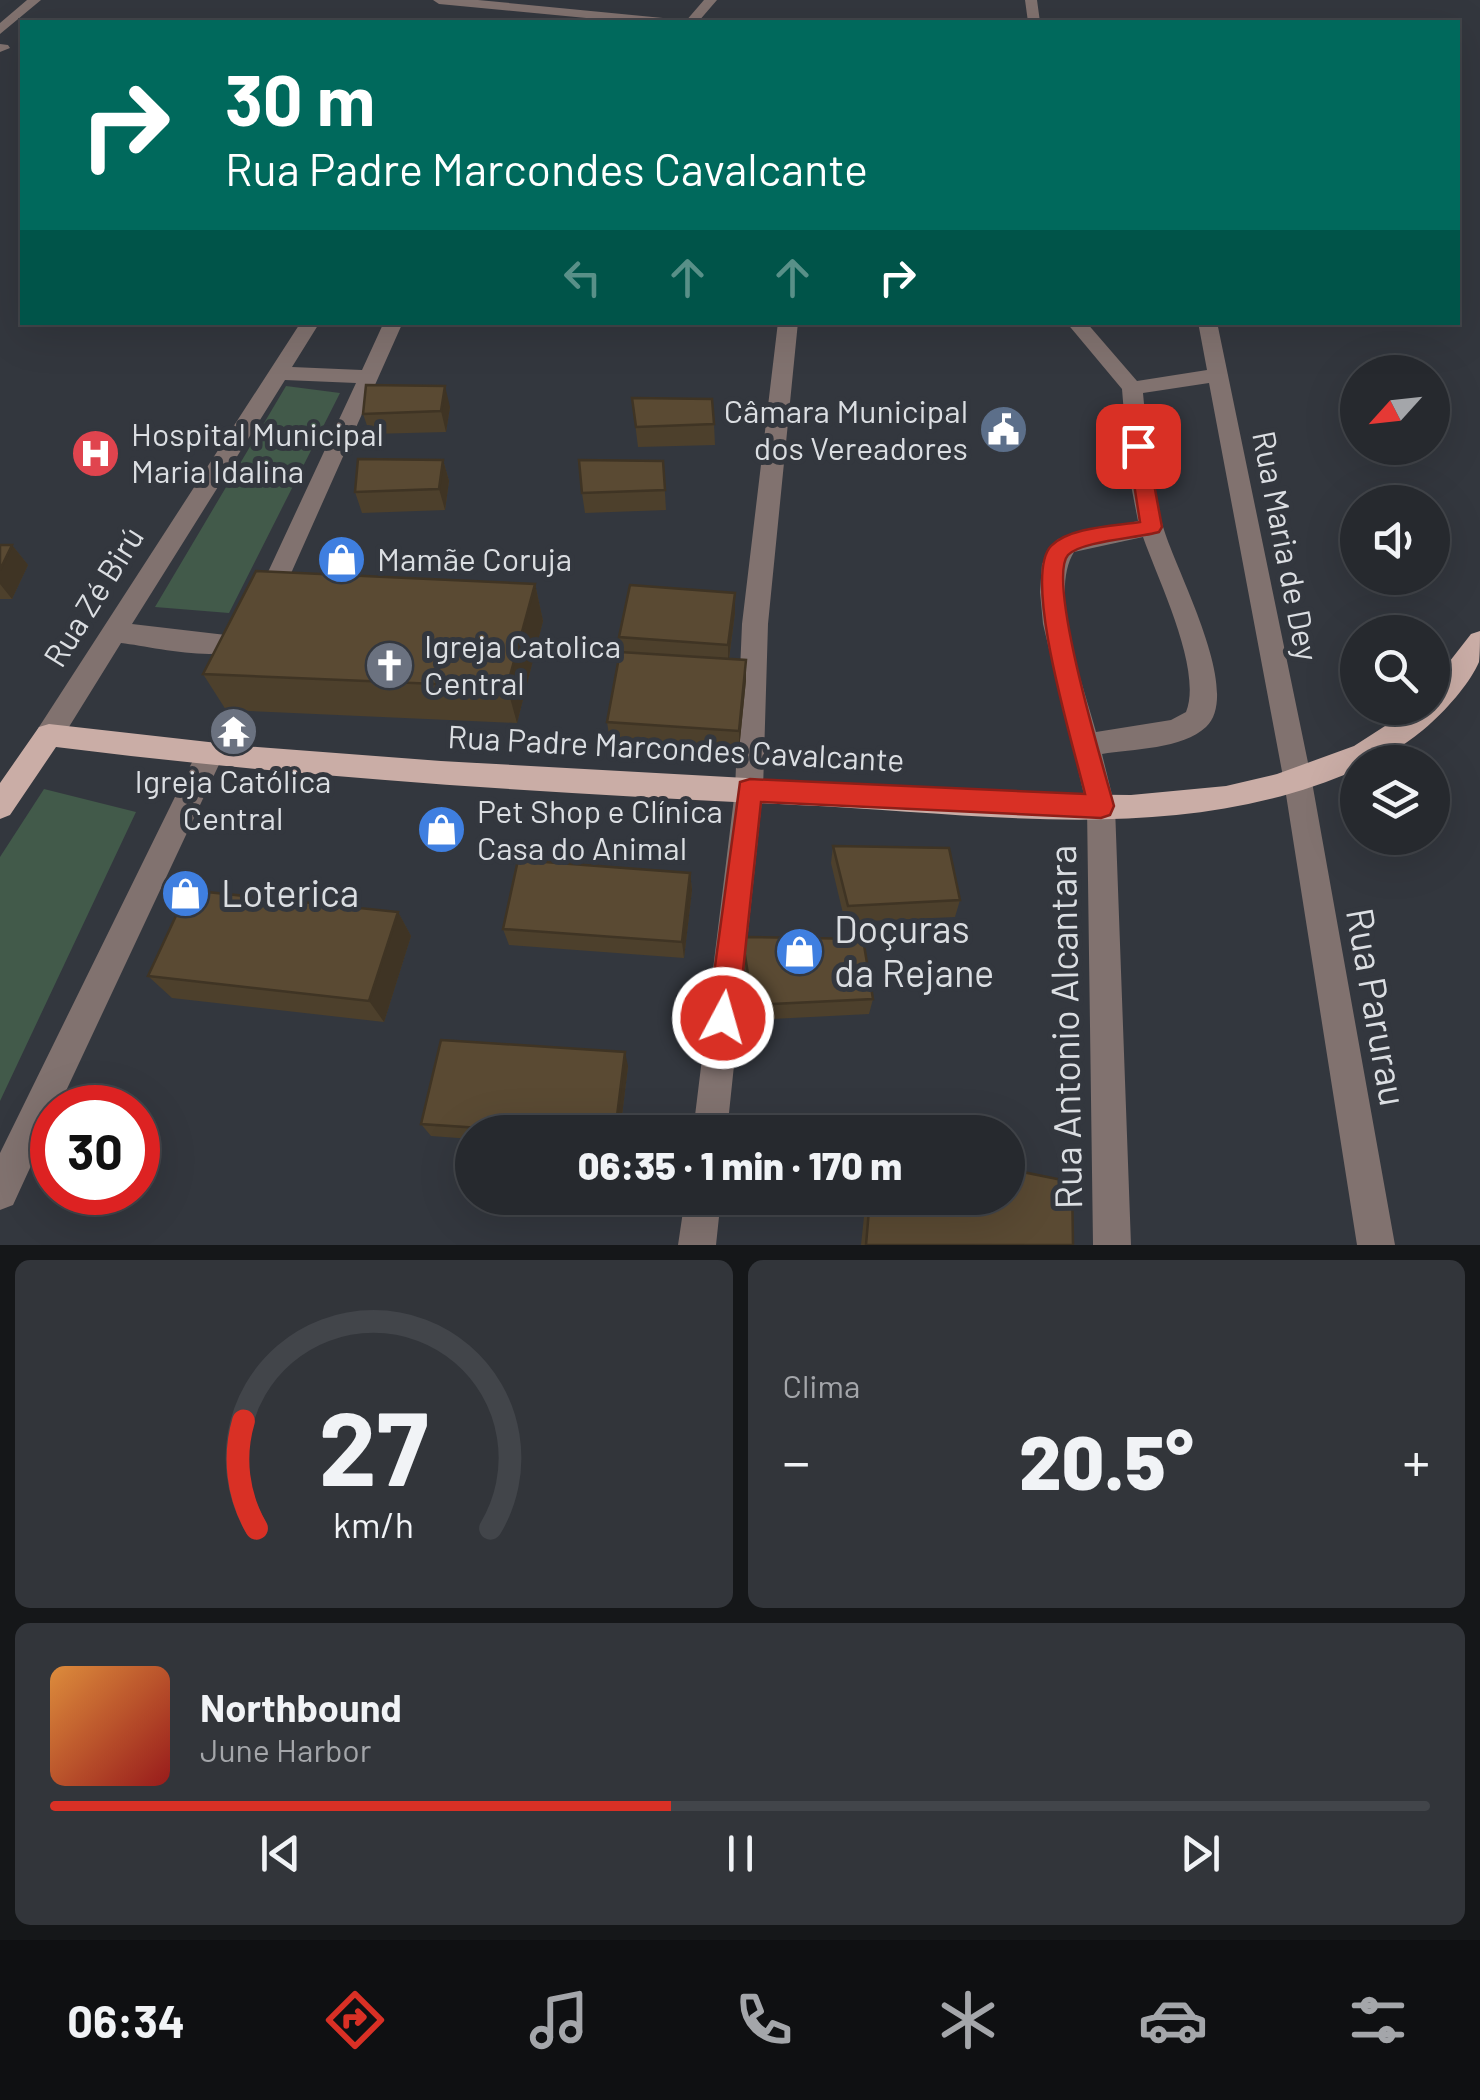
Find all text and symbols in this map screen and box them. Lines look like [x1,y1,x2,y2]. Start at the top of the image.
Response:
text: 30 m [225,56,375,140]
icon: right [60,60,190,190]
text: Rua Padre Marcondes Cavalcante [225,141,868,195]
icon: left [555,250,610,305]
icon: ahead [660,250,715,305]
icon: ahead [765,250,820,305]
icon: right [870,250,925,305]
north arrow [1340,355,1450,465]
map controls [1340,355,1450,855]
place label: Câmara Municipal dos Vereadores [724,391,968,466]
public building icon: Câmara Municipal dos Vereadores [977,404,1029,456]
pin [1096,404,1181,489]
place label: Hospital Municipal Maria Idalina [131,414,384,489]
icon: arrive [1111,419,1166,474]
hospital icon: Hospital Municipal Maria Idalina [70,427,122,479]
street label: Rua Maria de Dey [1246,427,1328,664]
button: sound [1340,485,1450,595]
street label: Rua Zé Birú [34,519,150,673]
shop icon: Mamãe Coruja [316,534,368,586]
place label: Mamãe Coruja [377,539,572,577]
button: search [1340,615,1450,725]
place label: Igreja Catolica Central [424,626,621,701]
church icon: Igreja Catolica Central [363,639,415,691]
temple icon: Igreja Católica Central [207,706,259,758]
street label: Rua Padre Marcondes Cavalcante [447,716,905,778]
button: layers [1340,745,1450,855]
place label: Igreja Católica Central [135,761,331,836]
place label: Pet Shop e Clínica Casa do Animal [477,791,723,866]
shop icon: Pet Shop e Clínica Casa do Animal [416,804,468,856]
street label: Rua Antonio Alcantara [1038,844,1090,1210]
shop icon: Loterica [160,868,212,920]
place label: Loterica [221,869,359,915]
street label: Rua Parurau [1338,904,1418,1109]
place label: Doçuras da Rejane [834,905,994,995]
shop icon: Doçuras da Rejane [773,926,825,978]
position arrow [671,966,775,1070]
speed limit sign: 30 [30,1085,160,1215]
text: 06:35 · 1 min · 170 m [578,1142,902,1188]
text: Clima [783,1366,860,1404]
text: 27 [319,1382,429,1507]
text: 20.5° [1019,1415,1194,1505]
text: − [783,1427,810,1493]
text: + [1402,1427,1430,1493]
text: km/h [333,1502,414,1545]
text: Northbound [200,1684,402,1730]
text: June Harbor [200,1730,371,1768]
icon: previous [253,1826,308,1881]
icon: pause [713,1826,768,1881]
icon: next [1173,1826,1228,1881]
icon: directions [320,1985,390,2055]
icon: music [524,1985,594,2055]
icon: phone [729,1985,799,2055]
icon: climate [933,1985,1003,2055]
icon: car [1138,1985,1208,2055]
icon: filters [1343,1985,1413,2055]
text: 06:34 [67,1993,185,2047]

